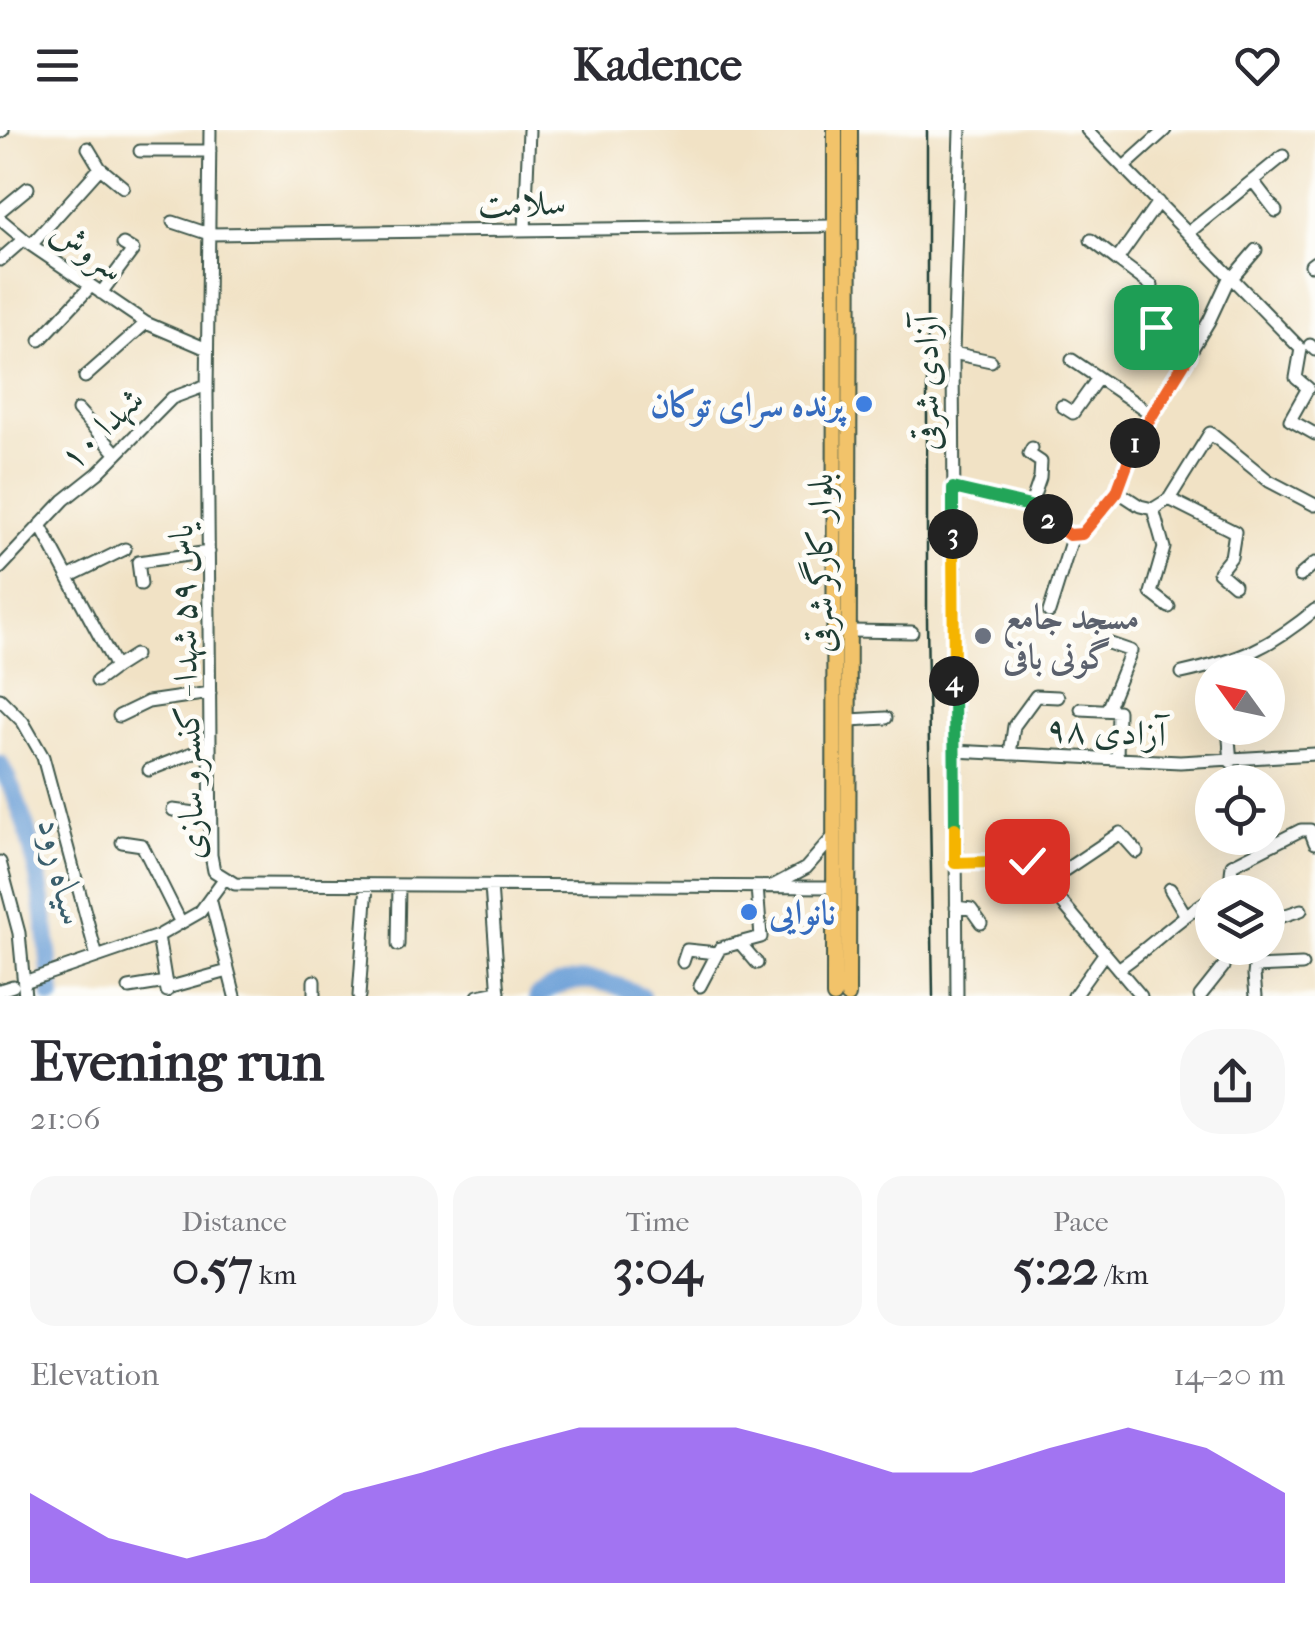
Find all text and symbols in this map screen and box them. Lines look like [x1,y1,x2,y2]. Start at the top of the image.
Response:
icon: menu [30,38,85,93]
icon: heart [1230,38,1285,93]
text: Kadence [573,39,742,92]
street label: سلامت [477,182,567,225]
street label: سروش [42,211,132,292]
pin [1114,285,1199,370]
icon: arrive [1129,300,1184,355]
street label: آزادی شرقی [906,312,949,451]
street label: شهدا ۱۰ [51,379,153,480]
place label: پرنده سرای توکان [650,384,848,429]
marker: پرنده سرای توکان [853,393,875,415]
pin: 1 [1110,418,1160,468]
text: 1 [1130,426,1140,459]
street label: بلوار کارگر شرقی [798,473,843,653]
pin: 2 [1023,494,1073,544]
text: 2 [1041,502,1055,535]
pin: 3 [928,509,978,559]
text: 3 [947,517,959,550]
street label: یاس ۵۹ شهدا - کنسرو سازی [160,521,215,861]
place label: مسجد جامع گونی بافی [1002,596,1139,679]
marker: مسجد جامع گونی بافی [972,625,994,647]
north arrow [1195,655,1285,745]
map controls [1195,655,1285,965]
pin: 4 [929,656,979,706]
text: 4 [946,664,962,697]
street label: آزادی ۹۸ [1045,708,1170,755]
button: locate [1195,765,1285,855]
water label: سیاه رود [28,814,97,930]
pin [985,819,1070,904]
icon: check [1000,834,1055,889]
button: layers [1195,875,1285,965]
place label: نانوایی [768,892,836,935]
marker: نانوایی [738,901,760,923]
button: share [1180,1029,1285,1134]
text: Evening run [30,1030,324,1094]
text: 21:06 [30,1100,101,1137]
text: Distance [182,1205,287,1238]
text: Time [626,1205,689,1238]
text: Pace [1053,1205,1109,1238]
text: 0.57 [172,1238,253,1297]
text: 3:04 [613,1238,702,1297]
text: 5:22 [1013,1238,1098,1297]
text: km [253,1258,296,1291]
text: /km [1098,1258,1149,1291]
text: Elevation [30,1356,159,1393]
text: 14–20 m [1173,1356,1285,1393]

